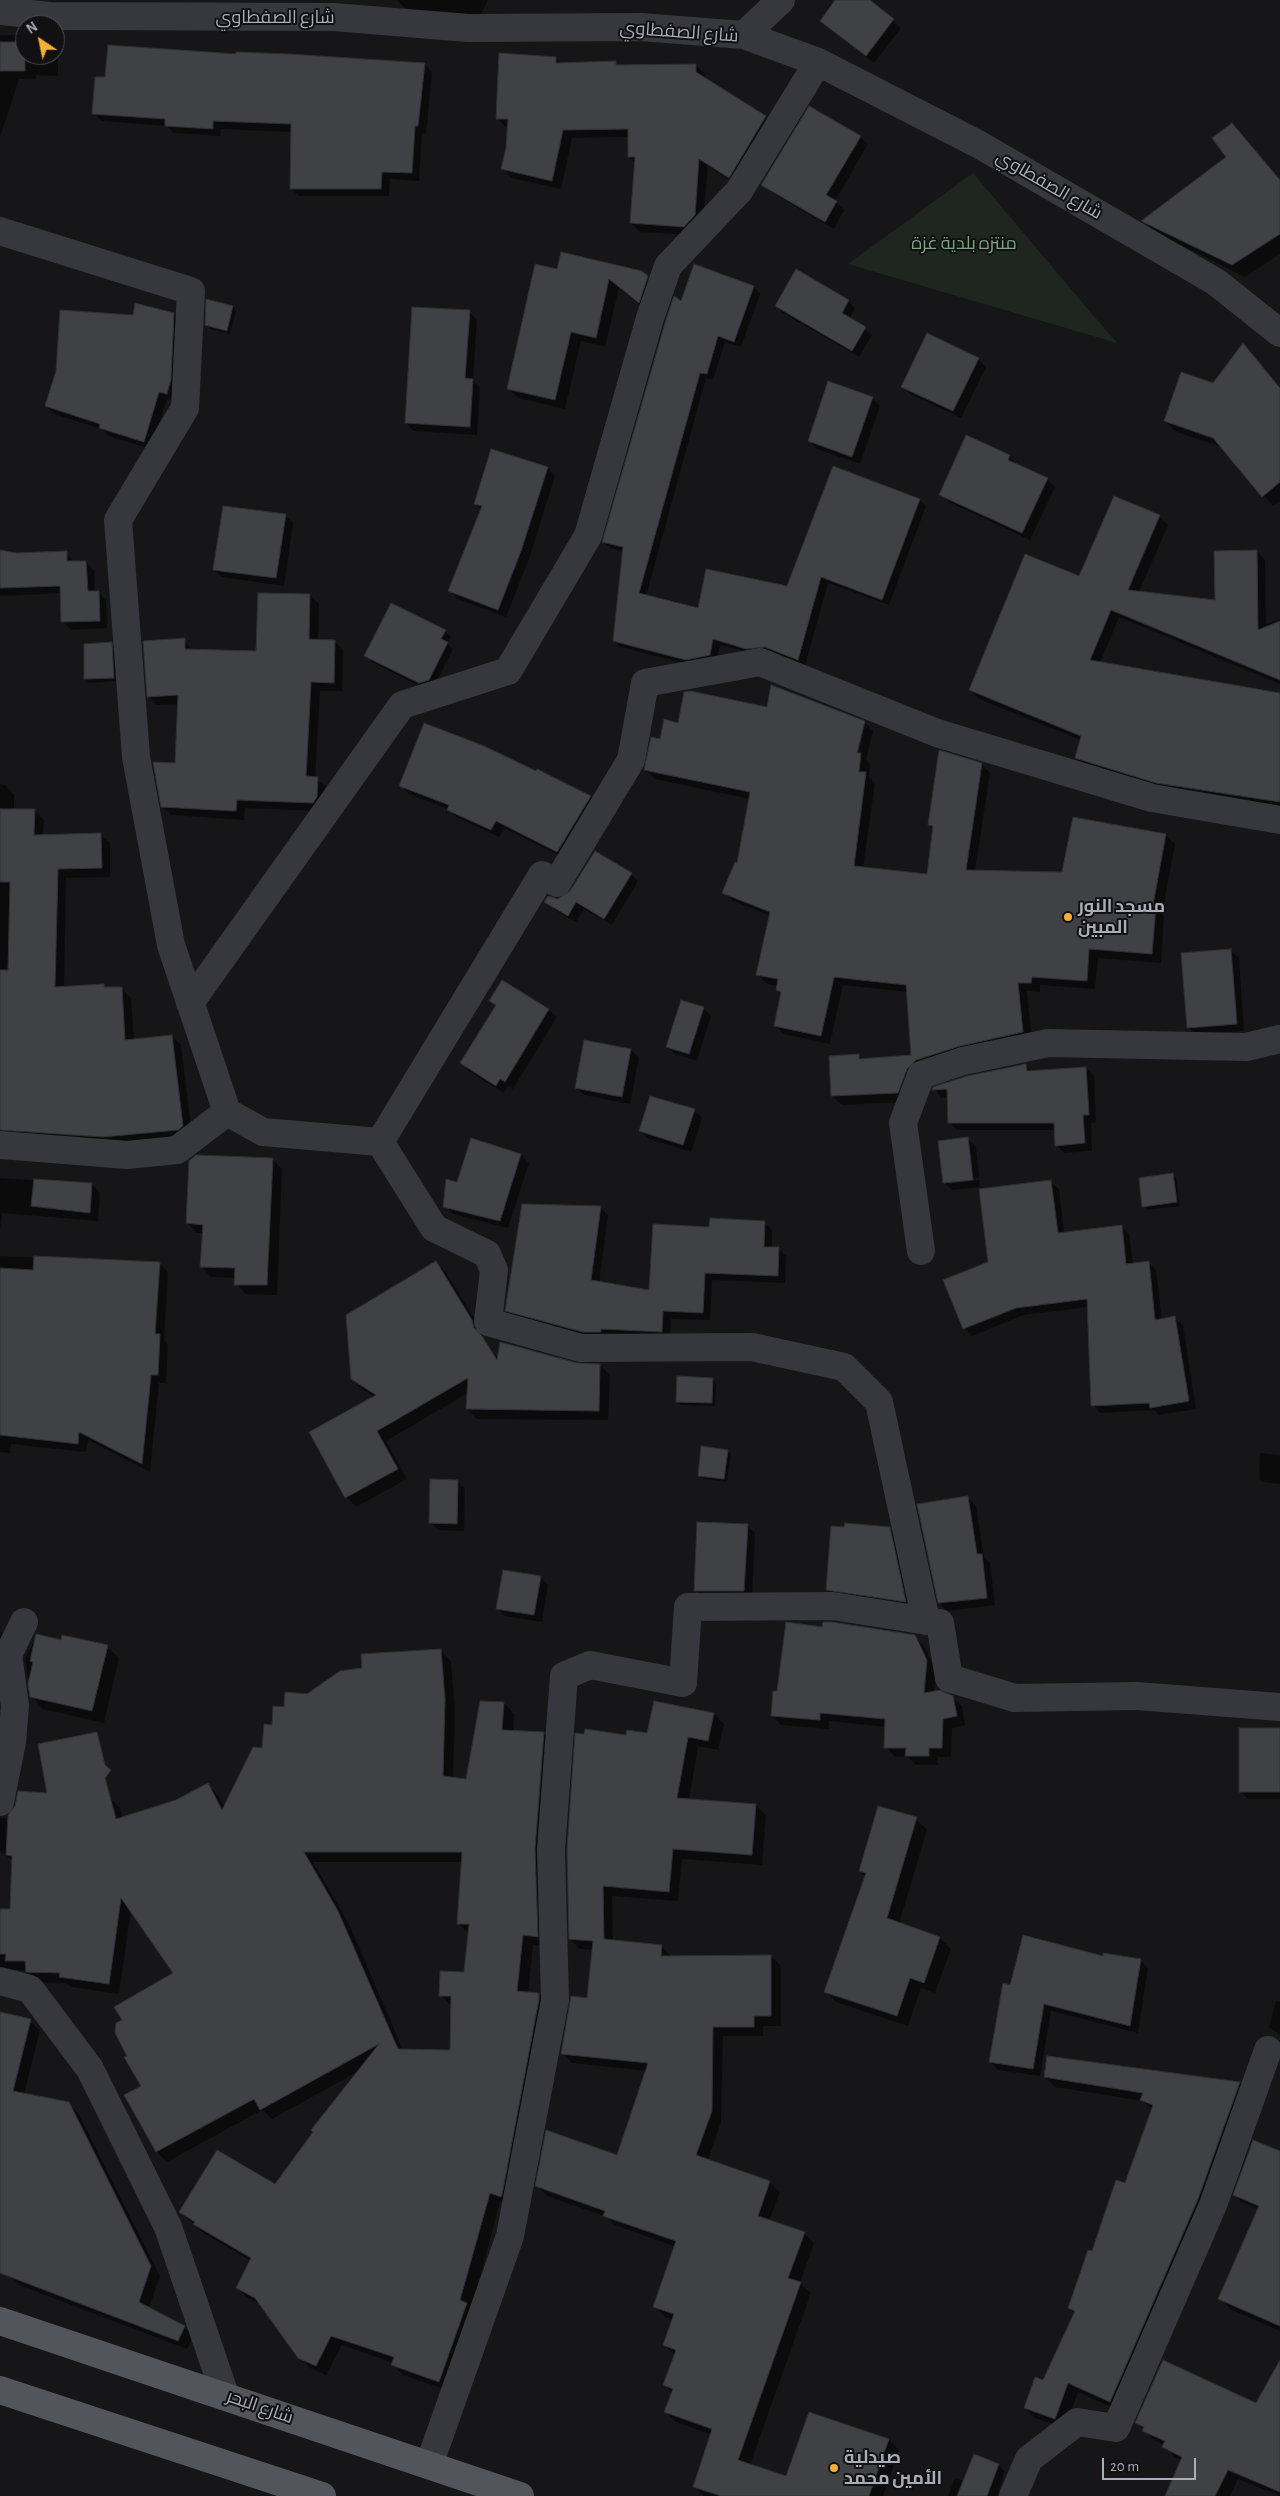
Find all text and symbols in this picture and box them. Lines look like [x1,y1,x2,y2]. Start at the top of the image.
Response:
street label: شارع الصفطاوي [215,7,335,29]
north arrow [15,15,65,65]
street label: شارع الصفطاوي [619,17,739,47]
text: N [24,20,40,37]
street label: شارع الصفطاوي [992,146,1106,224]
park label: منتزه بلدية غزة [911,233,1017,255]
place label: مسجد النور المبين [1078,896,1165,939]
marker: مسجد النور المبين [1062,911,1074,923]
street label: شارع البحر [224,2386,296,2428]
place label: صيدلية الأمين محمد [844,2447,942,2490]
scale bar [1105,2448,1199,2480]
text: 20 m [1110,2459,1139,2474]
marker: صيدلية الأمين محمد [828,2462,840,2474]

